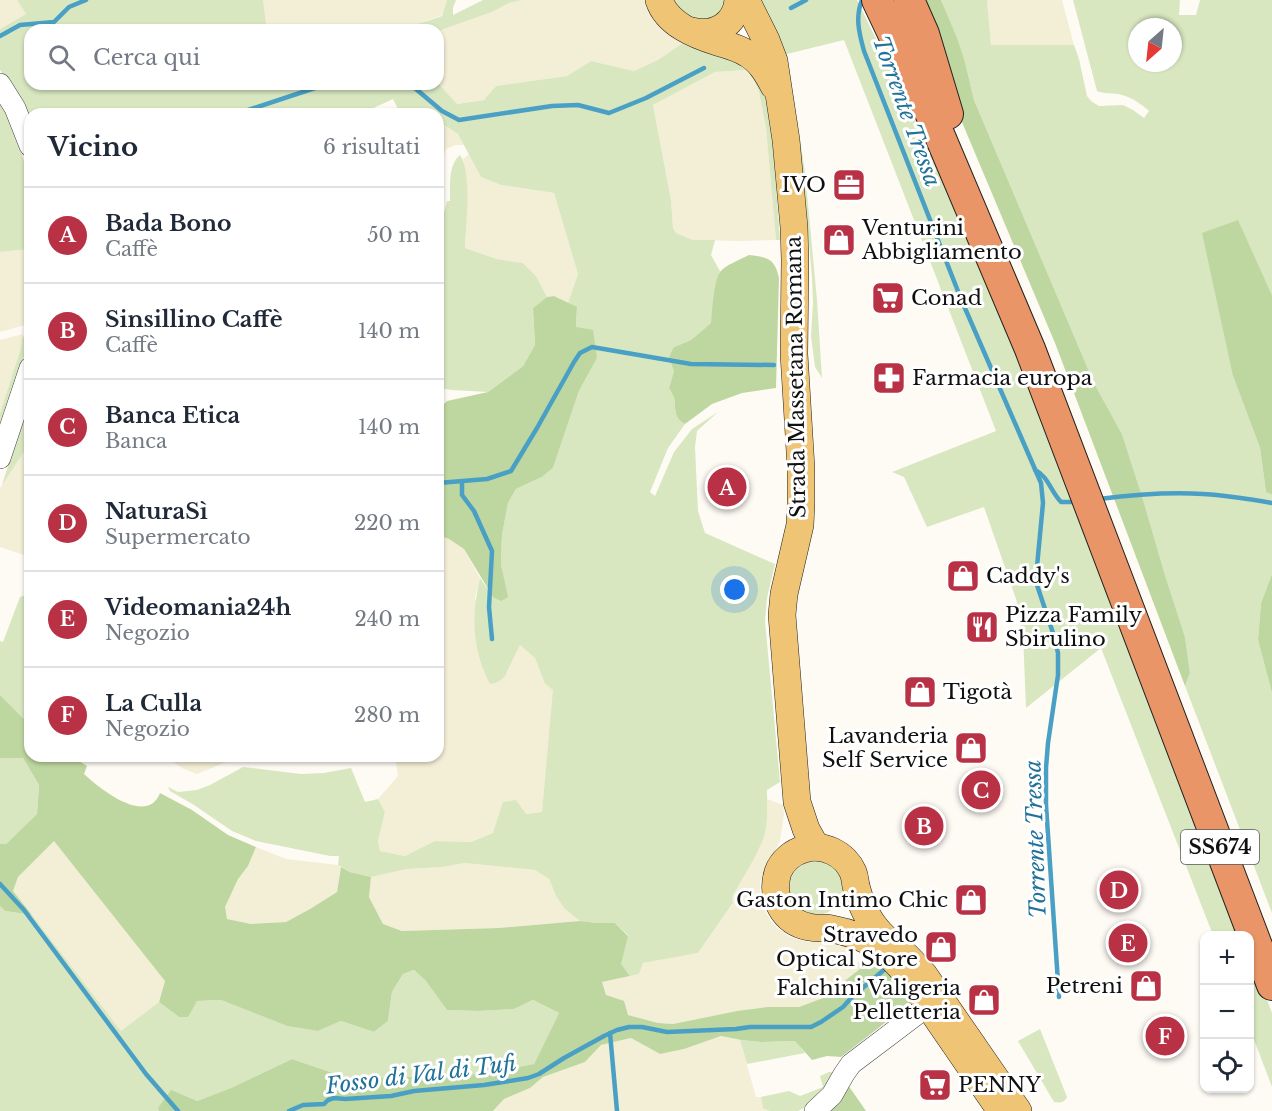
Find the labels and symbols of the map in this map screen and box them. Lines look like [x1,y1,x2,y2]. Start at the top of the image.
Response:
north arrow [1128,18,1182,72]
water label: Torrente Tressa [867,32,946,190]
office icon: IVO [831,167,867,203]
place label: IVO [782,172,826,198]
place label: Venturini Abbigliamento [861,215,1022,265]
shop icon: Venturini Abbigliamento [821,222,857,258]
street label: Strada Massetana Romana [781,235,811,518]
supermarket icon: Conad [870,280,906,316]
place label: Conad [911,285,982,311]
pharmacy icon: Farmacia europa [871,360,907,396]
place label: Farmacia europa [912,365,1093,391]
pin: A [708,464,746,510]
shop icon: Caddy's [945,558,981,594]
place label: Caddy's [986,563,1070,589]
your location [720,575,749,604]
place label: Pizza Family Sbirulino [1005,602,1143,652]
restaurant icon: Pizza Family Sbirulino [964,609,1000,645]
shop icon: Tigotà [902,674,938,710]
place label: Tigotà [943,679,1013,705]
place label: Lavanderia Self Service [822,723,948,773]
shop icon: Lavanderia Self Service [953,730,989,766]
water label: Torrente Tressa [1019,759,1052,919]
pin: C [962,768,1000,812]
pin: B [904,804,944,848]
road number: SS674 [1181,830,1259,864]
pin: D [1100,868,1138,912]
shop icon: Gaston Intimo Chic [953,882,989,918]
place label: Gaston Intimo Chic [736,887,948,913]
pin: E [1108,920,1148,966]
place label: Stravedo Optical Store [776,922,918,972]
shop icon: Stravedo Optical Store [923,929,959,965]
shop icon: Petreni [1128,968,1164,1004]
place label: Petreni [1046,973,1123,999]
place label: Falchini Valigeria Pelletteria [776,975,961,1025]
shop icon: Falchini Valigeria Pelletteria [966,982,1002,1018]
pin: F [1146,1014,1184,1058]
water label: Fosso di Val di Tufi [323,1049,518,1100]
supermarket icon: PENNY [917,1067,953,1103]
place label: PENNY [958,1072,1042,1098]

